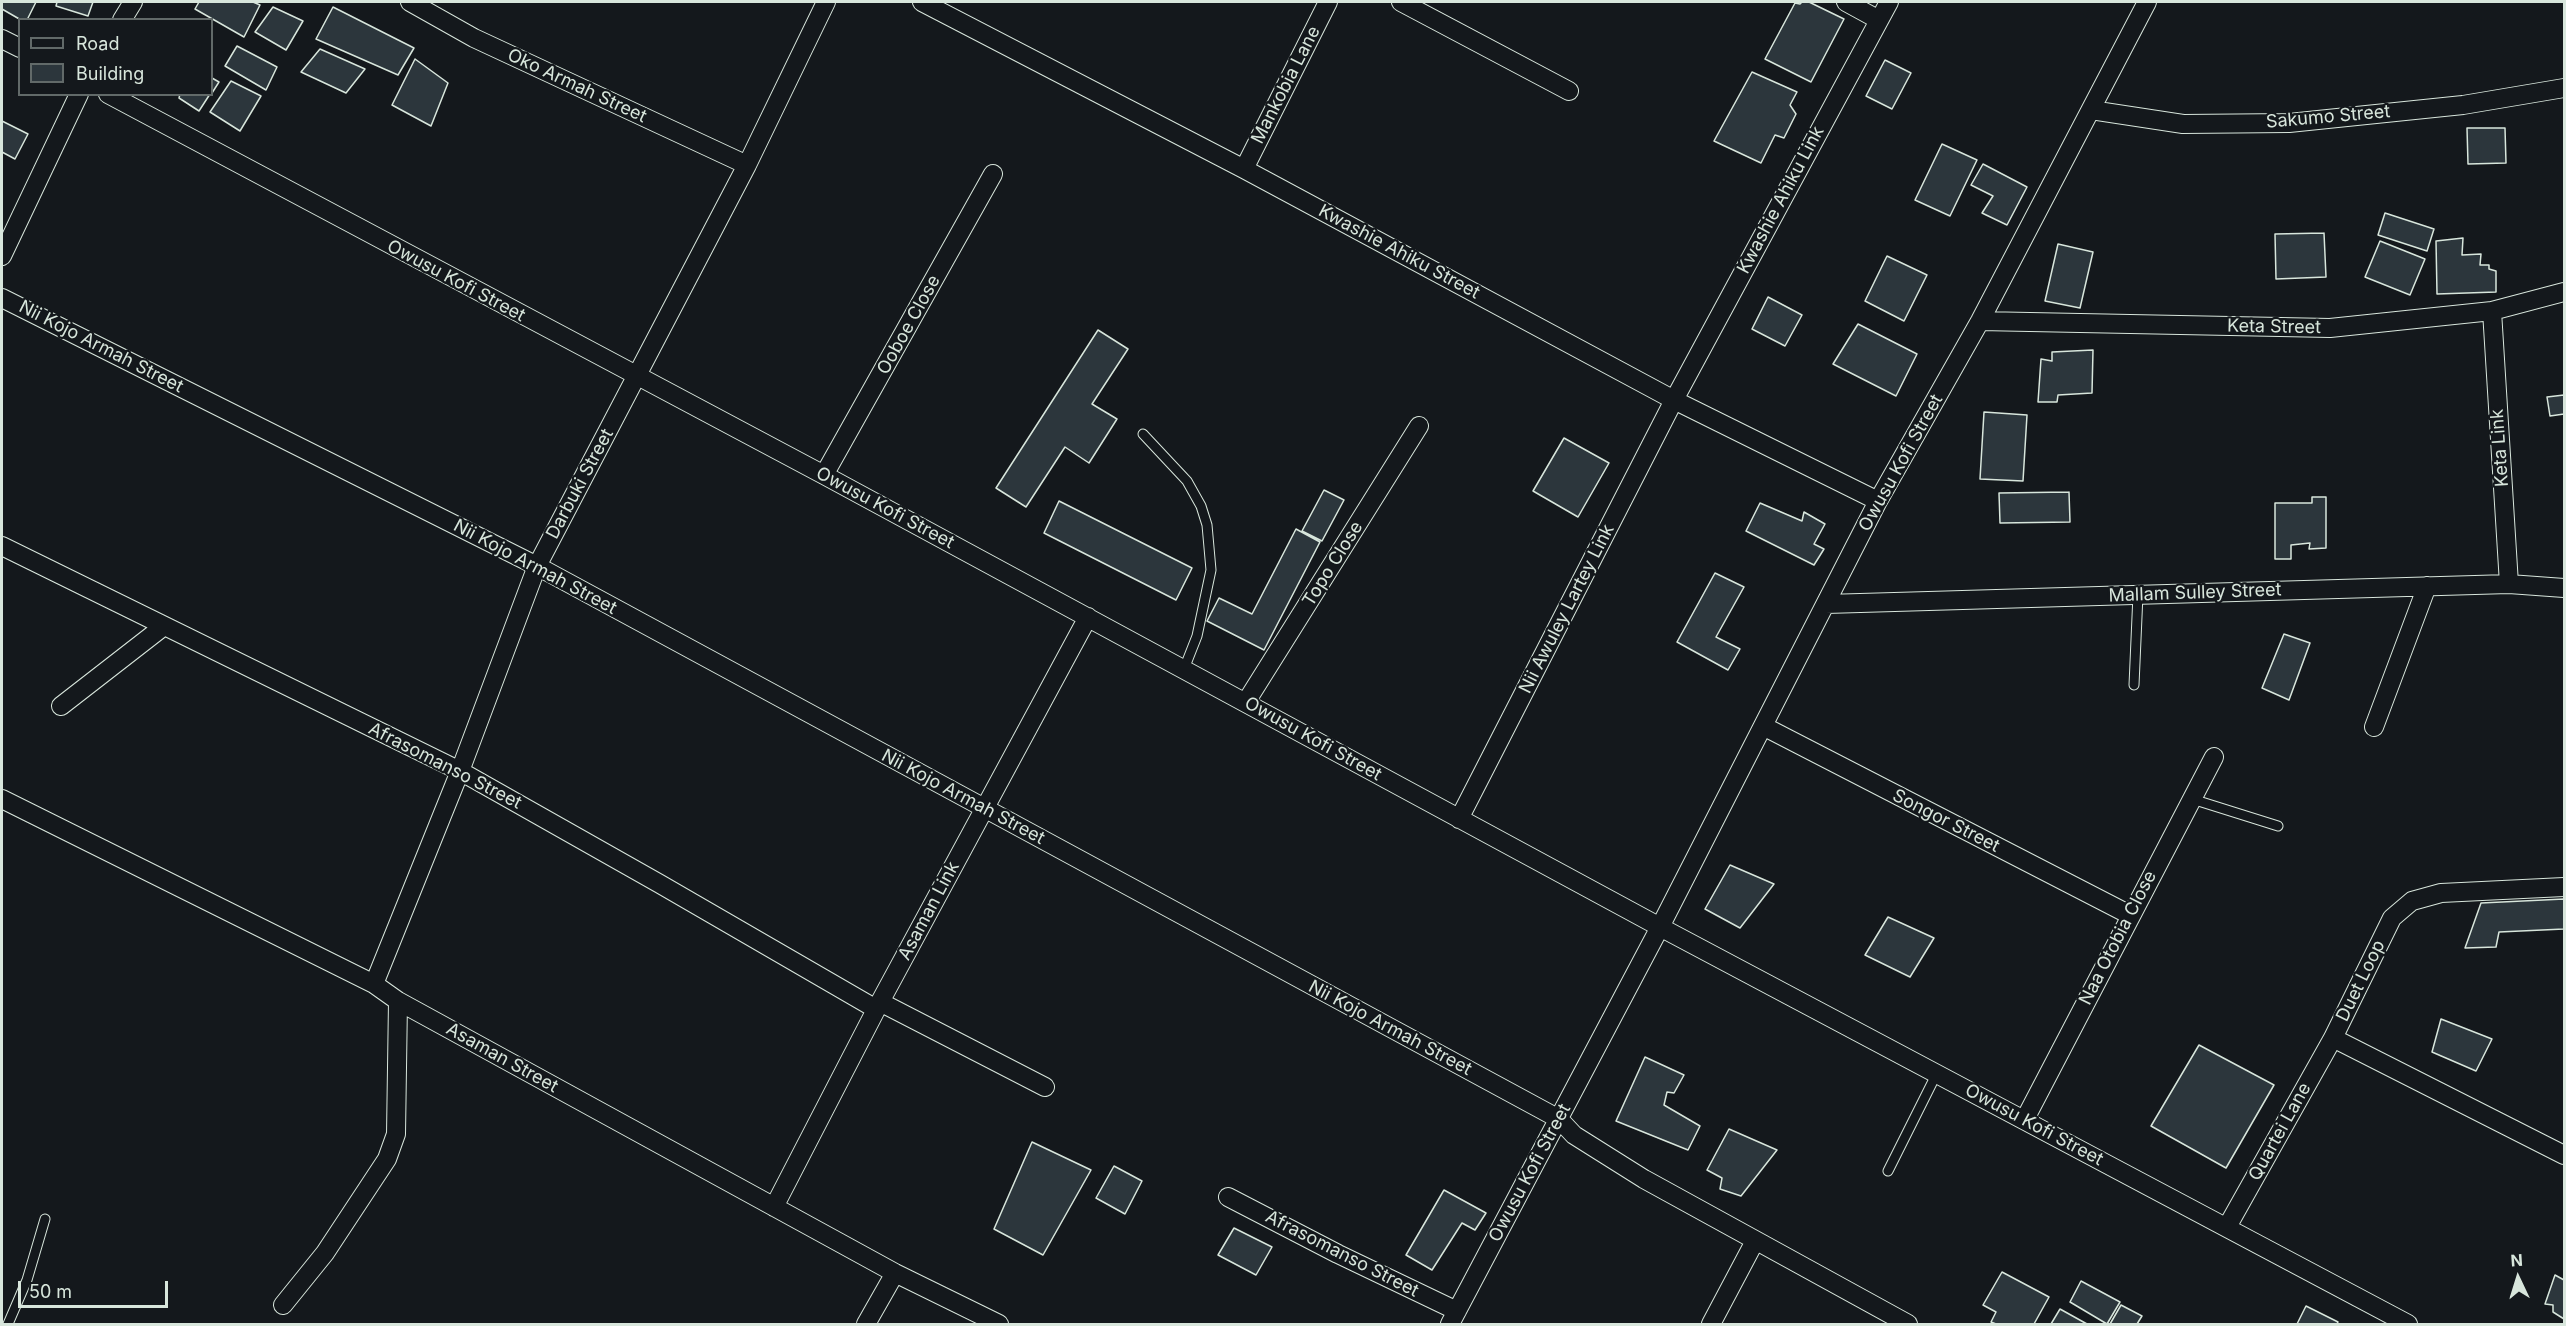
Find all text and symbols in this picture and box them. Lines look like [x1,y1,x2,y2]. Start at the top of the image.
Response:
legend [18,18,213,96]
street label: Mankobia Lane [1247,23,1325,147]
text: Road [76,33,119,54]
street label: Oko Armah Street [504,44,650,128]
text: Building [76,63,144,84]
street label: Sakumo Street [2265,101,2391,133]
street label: Kwashie Ahiku Link [1733,123,1829,277]
street label: Kwashie Ahiku Street [1315,200,1483,304]
street label: Owusu Kofi Street [383,235,529,327]
street label: Ooboe Close [873,272,945,378]
street label: Nii Kojo Armah Street [15,296,187,398]
street label: Keta Street [2227,315,2321,339]
street label: Owusu Kofi Street [1854,391,1948,535]
street label: Keta Link [2487,408,2513,488]
street label: Darbuki Street [542,425,618,543]
street label: Owusu Kofi Street [812,462,958,554]
street label: Nii Kojo Armah Street [450,515,620,619]
street label: Topo Close [1298,517,1368,611]
street label: Nii Awuley Lartey Link [1515,521,1619,697]
street label: Mallam Sulley Street [2108,579,2282,607]
street label: Owusu Kofi Street [1241,692,1385,786]
street label: Afrasomanso Street [365,718,525,814]
street label: Nii Kojo Armah Street [878,745,1048,849]
street label: Songor Street [1889,785,2003,857]
street label: Asaman Link [894,858,964,964]
street label: Naa Otobia Close [2075,867,2161,1009]
street label: Duet Loop [2332,937,2390,1025]
street label: Nii Kojo Armah Street [1305,976,1475,1080]
street label: Asaman Street [442,1018,562,1098]
street label: Owusu Kofi Street [1961,1079,2107,1171]
street label: Quartei Lane [2244,1079,2316,1185]
street label: Owusu Kofi Street [1484,1100,1576,1246]
street label: Afrasomanso Street [1262,1206,1422,1302]
north arrow [2488,1248,2548,1308]
text: N [2510,1250,2524,1270]
scale bar [21,1269,171,1307]
text: 50 m [29,1281,72,1302]

